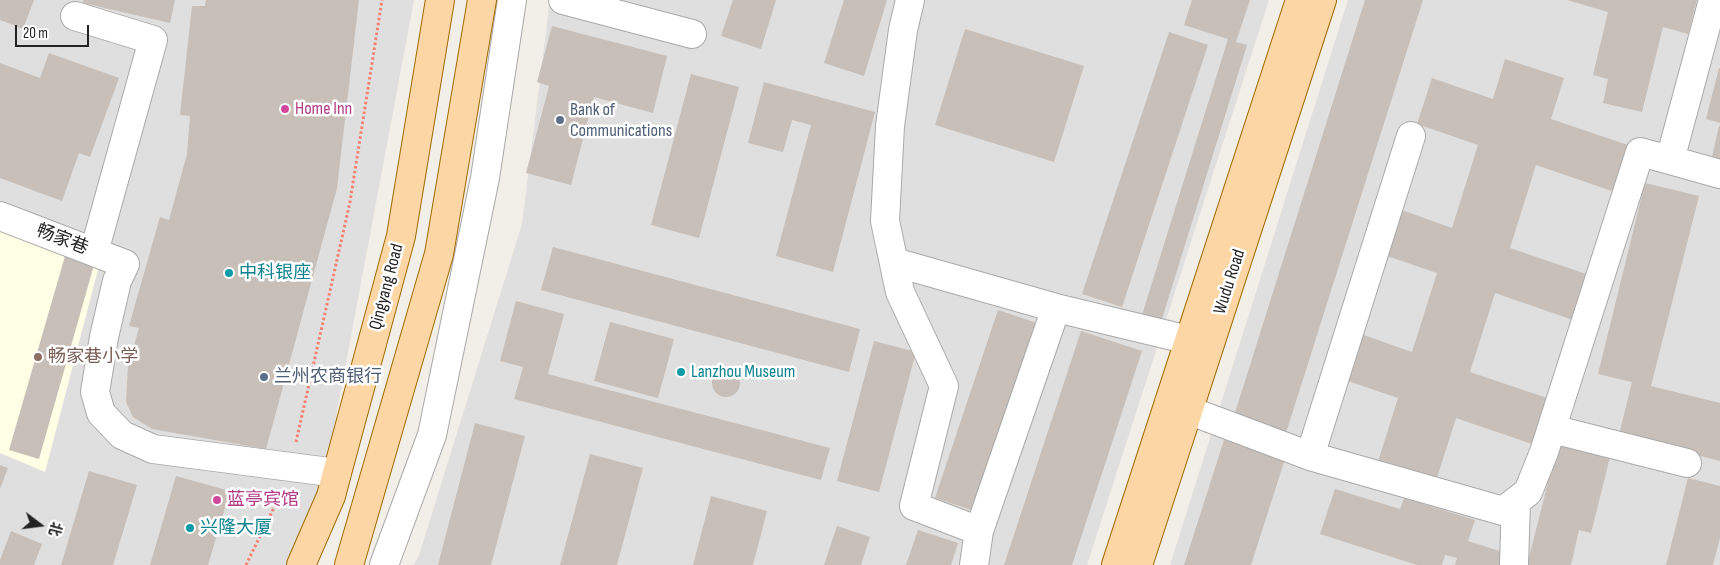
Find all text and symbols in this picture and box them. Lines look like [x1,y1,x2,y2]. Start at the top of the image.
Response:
scale bar [18,15,91,47]
text: 20 m [23,24,48,43]
place label: Home Inn [295,98,352,120]
place label: Bank of Communications [570,99,672,142]
marker: Home Inn [279,103,291,115]
marker: Bank of Communications [554,114,566,126]
street label: 畅家巷 [33,220,91,260]
street label: Qingyang Road [365,242,409,332]
street label: Wudu Road [1209,247,1251,317]
place label: 中科银座 [239,262,311,284]
marker: 中科银座 [223,267,235,279]
place label: 畅家巷小学 [48,346,138,368]
marker: 畅家巷小学 [32,351,44,363]
place label: Lanzhou Museum [691,361,795,383]
place label: 兰州农商银行 [274,366,382,388]
marker: Lanzhou Museum [675,366,687,378]
marker: 兰州农商银行 [258,371,270,383]
place label: 蓝亭宾馆 [227,489,299,511]
marker: 蓝亭宾馆 [211,494,223,506]
north arrow [15,500,65,550]
place label: 兴隆大厦 [200,517,272,539]
text: 北 [45,520,65,538]
marker: 兴隆大厦 [184,522,196,534]

